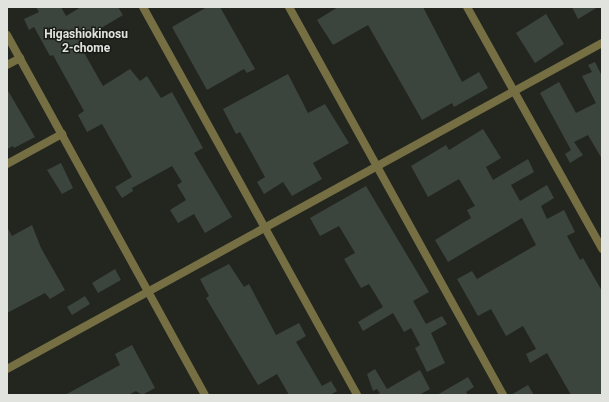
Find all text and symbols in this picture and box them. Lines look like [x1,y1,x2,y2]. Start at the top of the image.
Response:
district label: Higashiokinosu 2-chome [44,28,128,56]

